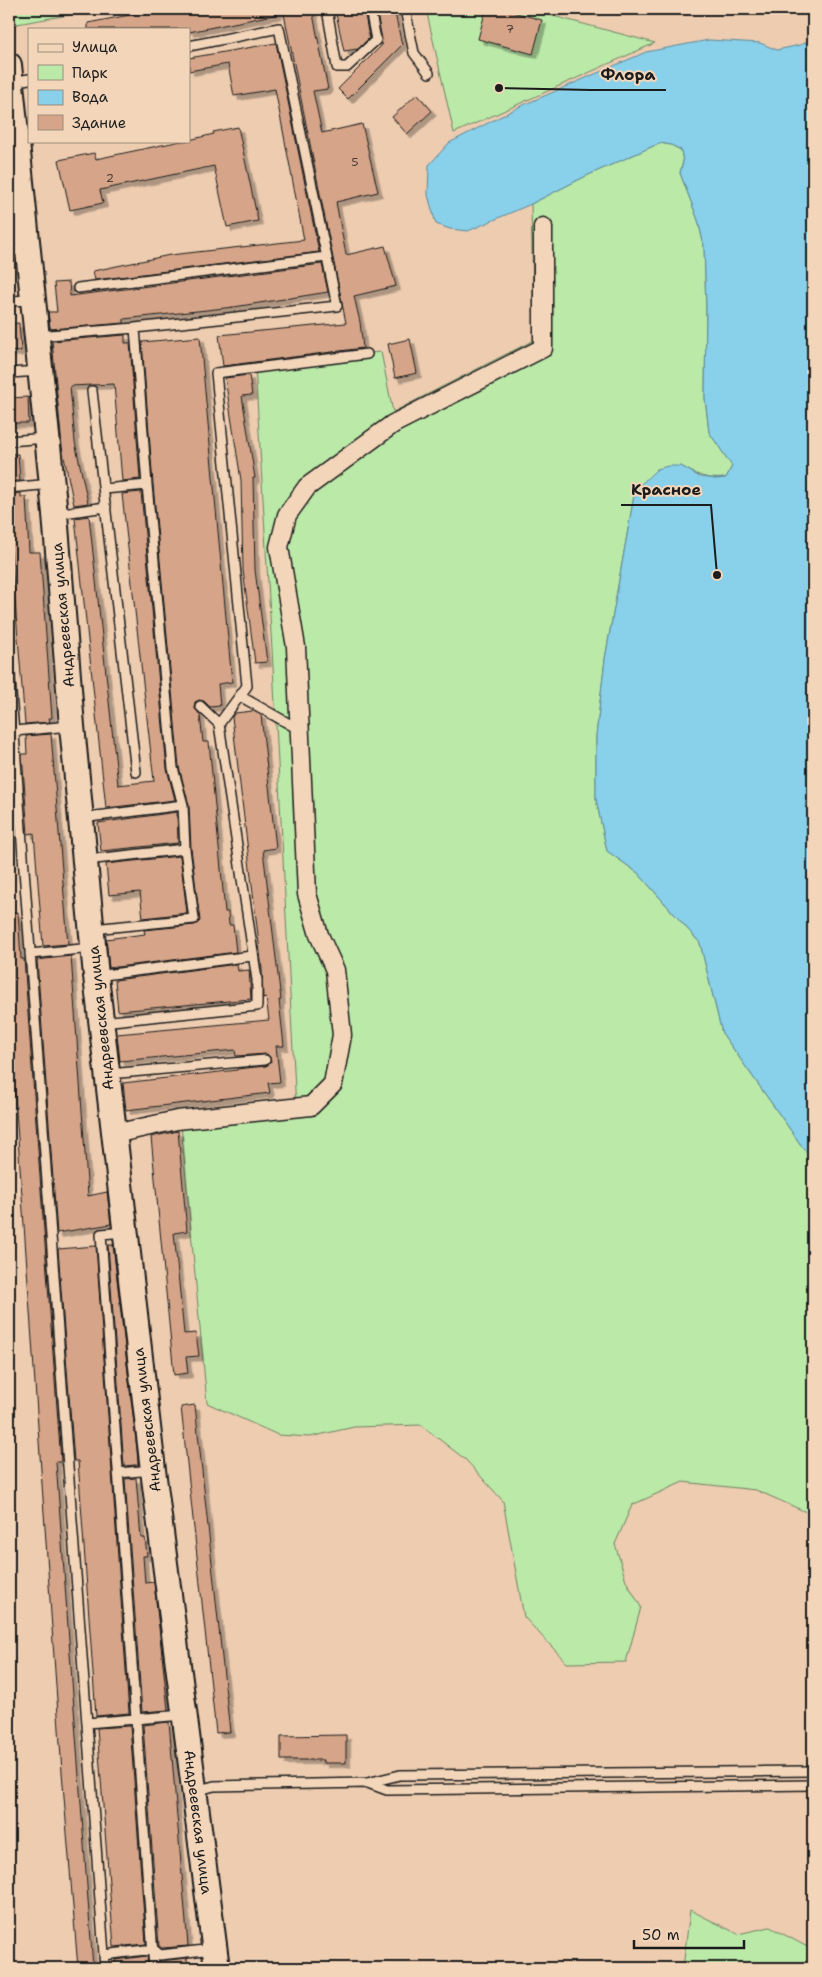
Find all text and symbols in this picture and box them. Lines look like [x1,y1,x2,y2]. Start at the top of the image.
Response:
house number: 7 [506,21,514,37]
legend [28,28,190,142]
text: Улица [72,37,118,57]
callout: Флора [591,59,666,90]
text: Парк [72,63,108,83]
text: Флора [601,64,655,85]
text: Вода [72,87,109,107]
text: Здание [72,113,126,133]
house number: 5 [351,154,359,170]
house number: 2 [106,170,114,186]
callout: Красное [621,474,711,505]
text: Красное [631,479,701,500]
street label: Андреевская улица [47,541,79,688]
street label: Андреевская улица [83,944,119,1091]
street label: Андреевская улица [128,1346,166,1493]
street label: Андреевская улица [179,1749,217,1896]
scale bar [634,1917,744,1949]
text: 50 m [642,1925,680,1945]

